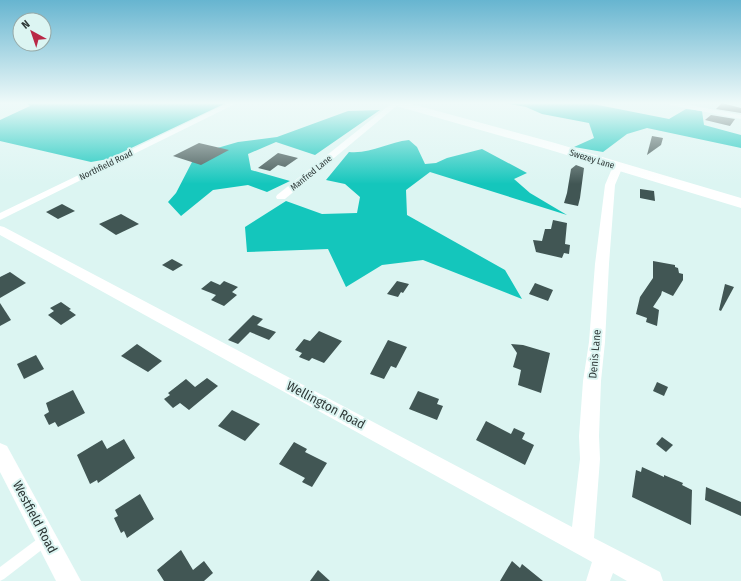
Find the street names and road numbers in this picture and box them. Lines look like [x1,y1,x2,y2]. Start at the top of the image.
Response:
street label: Swezey Lane [568,147,616,171]
street label: Northfield Road [78,148,134,182]
street label: Manfred Lane [288,153,334,193]
street label: Denis Lane [586,329,604,379]
street label: Wellington Road [284,378,368,432]
street label: Westfield Road [10,478,60,556]

